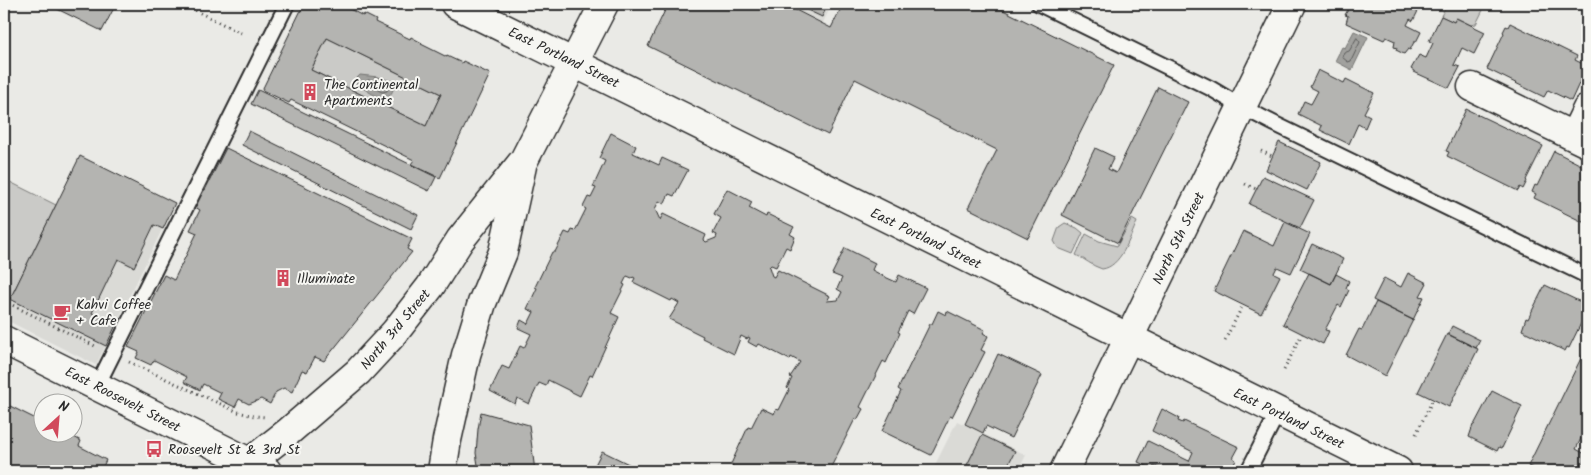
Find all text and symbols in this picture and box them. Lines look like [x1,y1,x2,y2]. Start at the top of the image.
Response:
street label: East Portland Street [504,21,623,95]
place label: The Continental Apartments [324,74,419,112]
building icon: The Continental Apartments [300,82,320,102]
street label: North 5th Street [1147,188,1211,288]
street label: East Portland Street [866,202,985,276]
building icon: Illuminate [273,268,293,288]
place label: Illuminate [297,268,356,290]
street label: North 3rd Street [355,284,437,375]
place label: Kahvi Coffee + Cafe [76,294,152,332]
cafe icon: Kahvi Coffee + Cafe [52,302,72,322]
street label: East Roosevelt Street [61,361,185,439]
street label: East Portland Street [1229,382,1348,456]
north arrow [32,392,82,442]
text: N [54,395,72,419]
bus stop icon: Roosevelt St & 3rd St [144,439,164,459]
place label: Roosevelt St & 3rd St [168,439,300,461]

